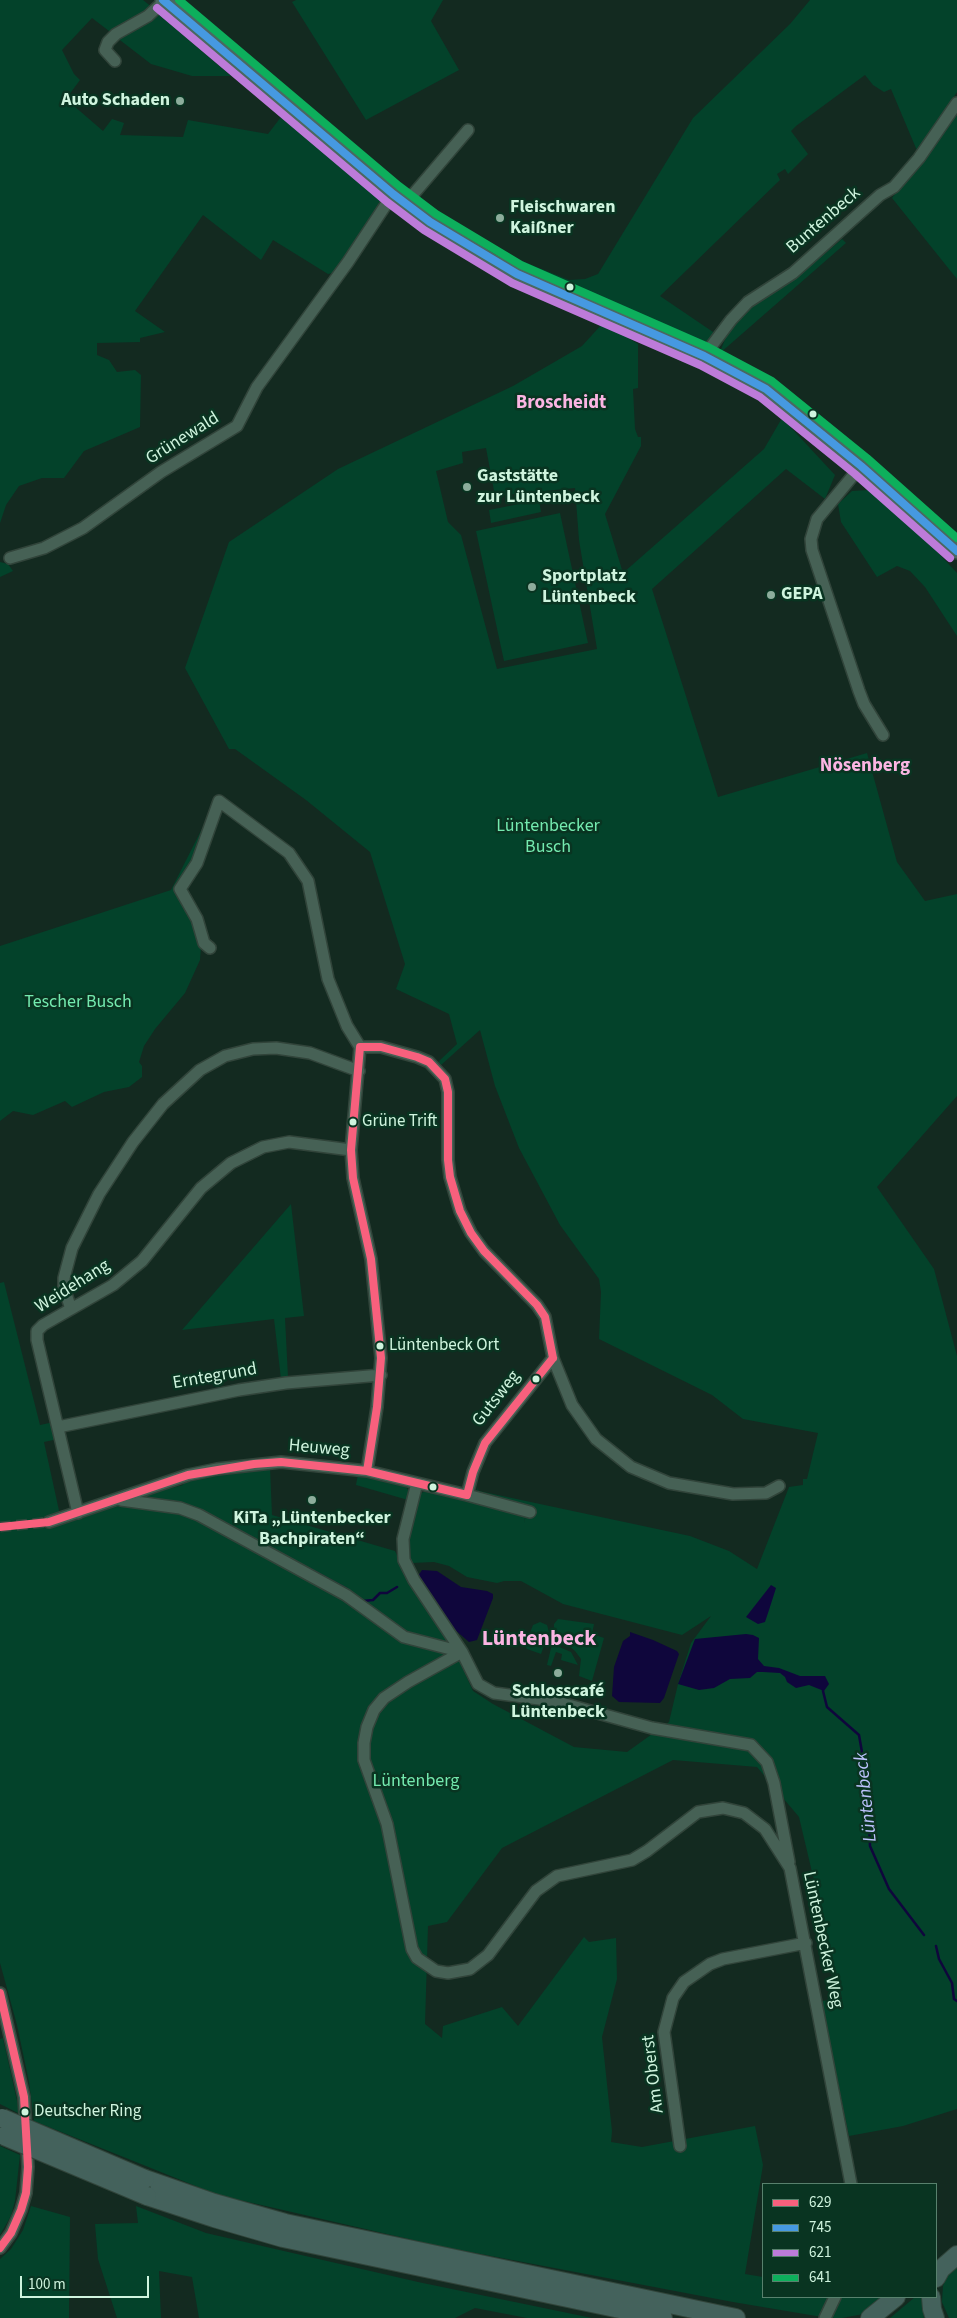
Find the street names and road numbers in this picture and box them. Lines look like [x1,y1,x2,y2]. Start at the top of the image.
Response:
street label: Buntenbeck [783,183,865,259]
street label: Grünewald [142,408,224,470]
street label: Weidehang [32,1256,114,1318]
street label: Erntegrund [171,1359,259,1395]
street label: Gutsweg [468,1367,526,1431]
street label: Heuweg [288,1436,350,1462]
street label: Lüntenbecker Weg [797,1870,847,2010]
street label: Am Oberst [638,2034,670,2114]

